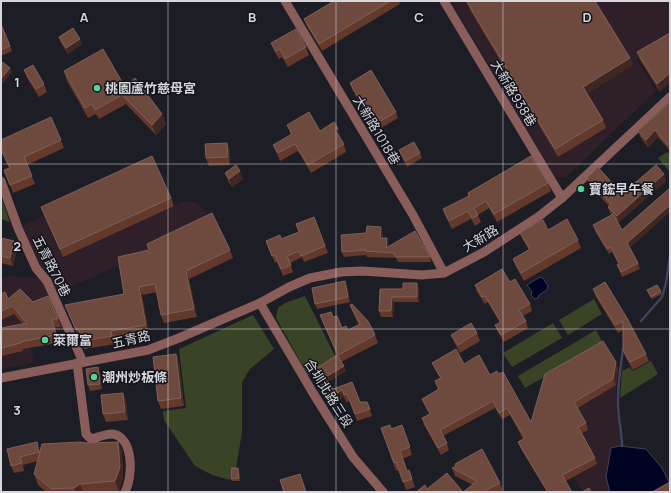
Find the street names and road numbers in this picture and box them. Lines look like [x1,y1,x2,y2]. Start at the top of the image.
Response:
street label: 大新路938巷 [487,56,541,130]
street label: 大新路1018巷 [349,92,405,168]
street label: 大新路 [459,220,501,256]
street label: 五青路70巷 [29,232,75,300]
street label: 五青路 [110,326,152,352]
street label: 合圳北路三段 [301,355,357,431]

